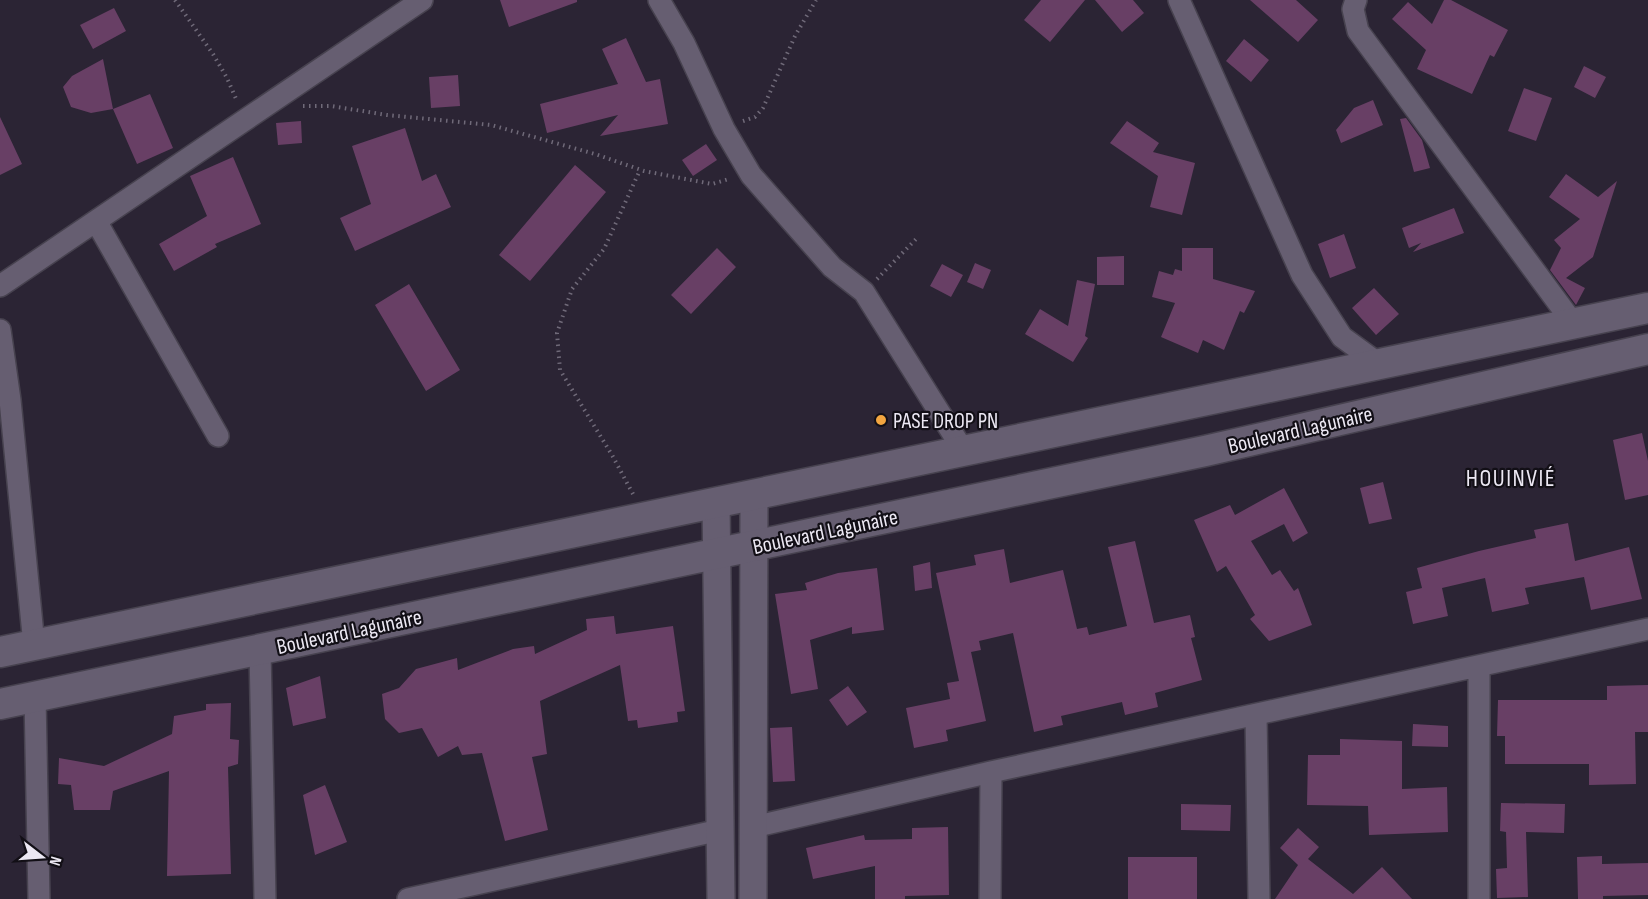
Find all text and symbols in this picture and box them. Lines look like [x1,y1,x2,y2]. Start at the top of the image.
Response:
street label: Boulevard Lagunaire [1225,401,1375,460]
place label: PASE DROP PN [893,408,998,435]
marker: PASE DROP PN [874,413,888,427]
district label: HOUINVIÉ [1466,464,1556,493]
street label: Boulevard Lagunaire [750,504,900,561]
street label: Boulevard Lagunaire [274,604,424,661]
north arrow [12,827,72,887]
text: N [45,854,65,868]

